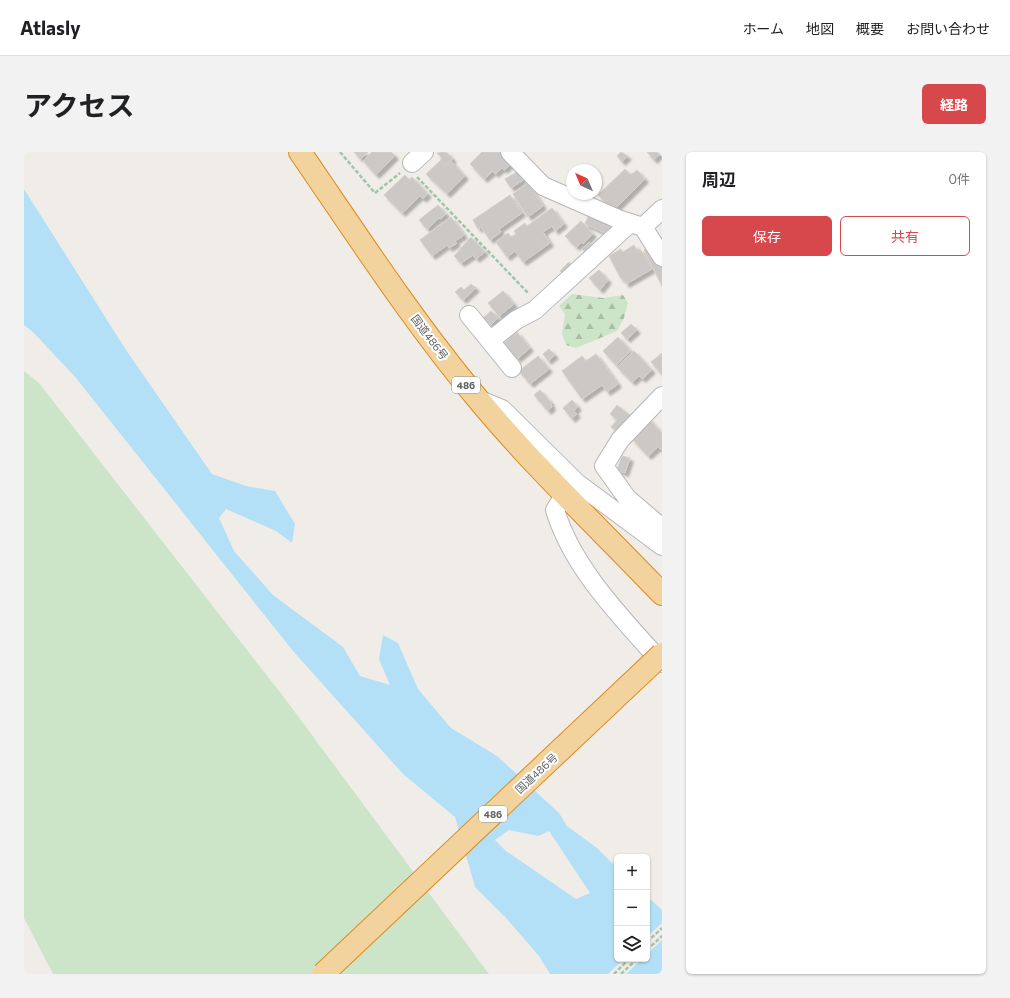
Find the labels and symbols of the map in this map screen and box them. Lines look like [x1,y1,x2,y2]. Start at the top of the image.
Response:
north arrow [566,164,602,200]
street label: 国道486号 [409,312,451,362]
road number: 486 [452,377,480,393]
street label: 国道486号 [512,750,560,796]
road number: 486 [479,806,507,822]

